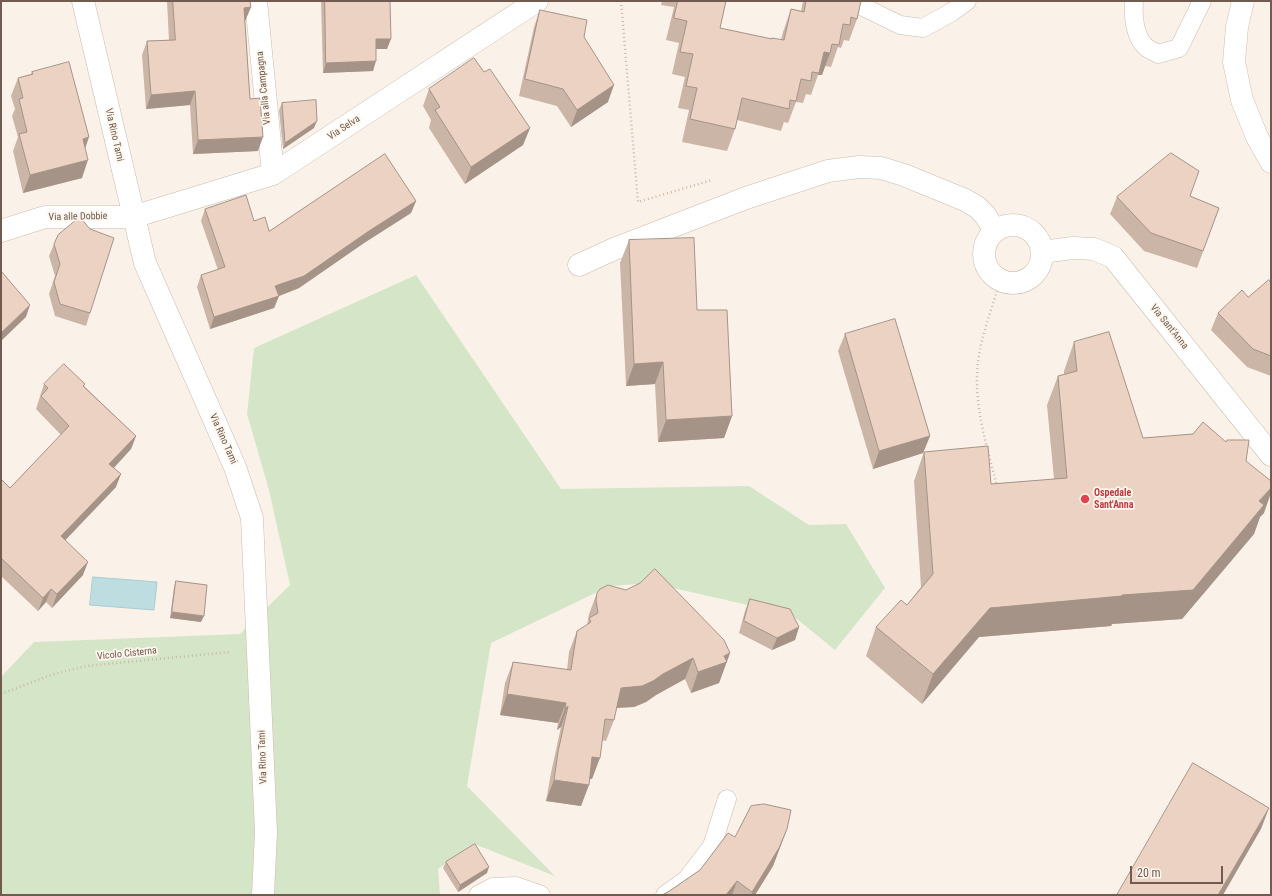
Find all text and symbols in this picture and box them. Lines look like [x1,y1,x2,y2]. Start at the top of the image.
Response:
street label: Via alla Campagna [254,51,274,125]
street label: Via Rino Tami [102,107,126,163]
street label: Via Selva [326,113,362,143]
street label: Via alle Dobbie [48,210,108,224]
street label: Via Sant'Anna [1147,302,1191,352]
street label: Via Rino Tami [207,412,239,466]
place label: Ospedale Sant'Anna [1094,487,1133,510]
marker: Ospedale Sant'Anna [1079,493,1091,505]
street label: Vicolo Cisterna [97,645,157,663]
street label: Via Rino Tami [256,730,270,784]
scale bar [1132,858,1225,884]
text: 20 m [1137,866,1161,880]

